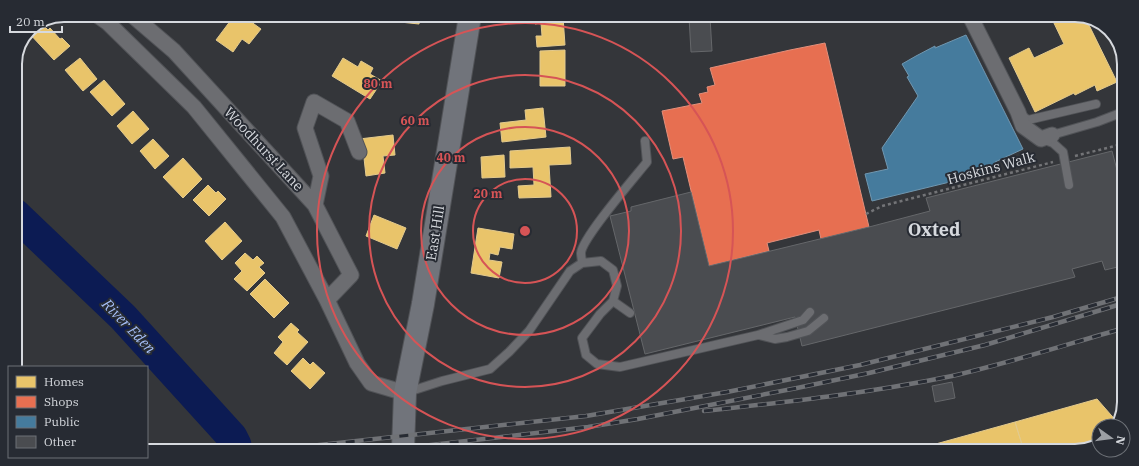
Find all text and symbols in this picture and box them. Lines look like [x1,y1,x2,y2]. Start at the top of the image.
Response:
scale bar [10,8,62,34]
text: 20 m [16,14,45,29]
text: 80 m [364,76,393,91]
street label: Woodhurst Lane [220,103,308,195]
text: 60 m [401,113,430,128]
street label: Hoskins Walk [945,147,1038,188]
text: 40 m [437,150,466,165]
text: 20 m [474,186,503,201]
street label: East Hill [422,204,448,262]
district label: Oxted [908,218,960,241]
centre of rings [518,224,532,238]
water label: River Eden [98,294,160,358]
legend [8,366,148,458]
text: Homes [44,374,84,389]
text: Shops [44,394,79,409]
text: Public [44,414,80,429]
north arrow [1091,418,1131,458]
text: Other [44,434,77,449]
text: N [1113,435,1129,447]

